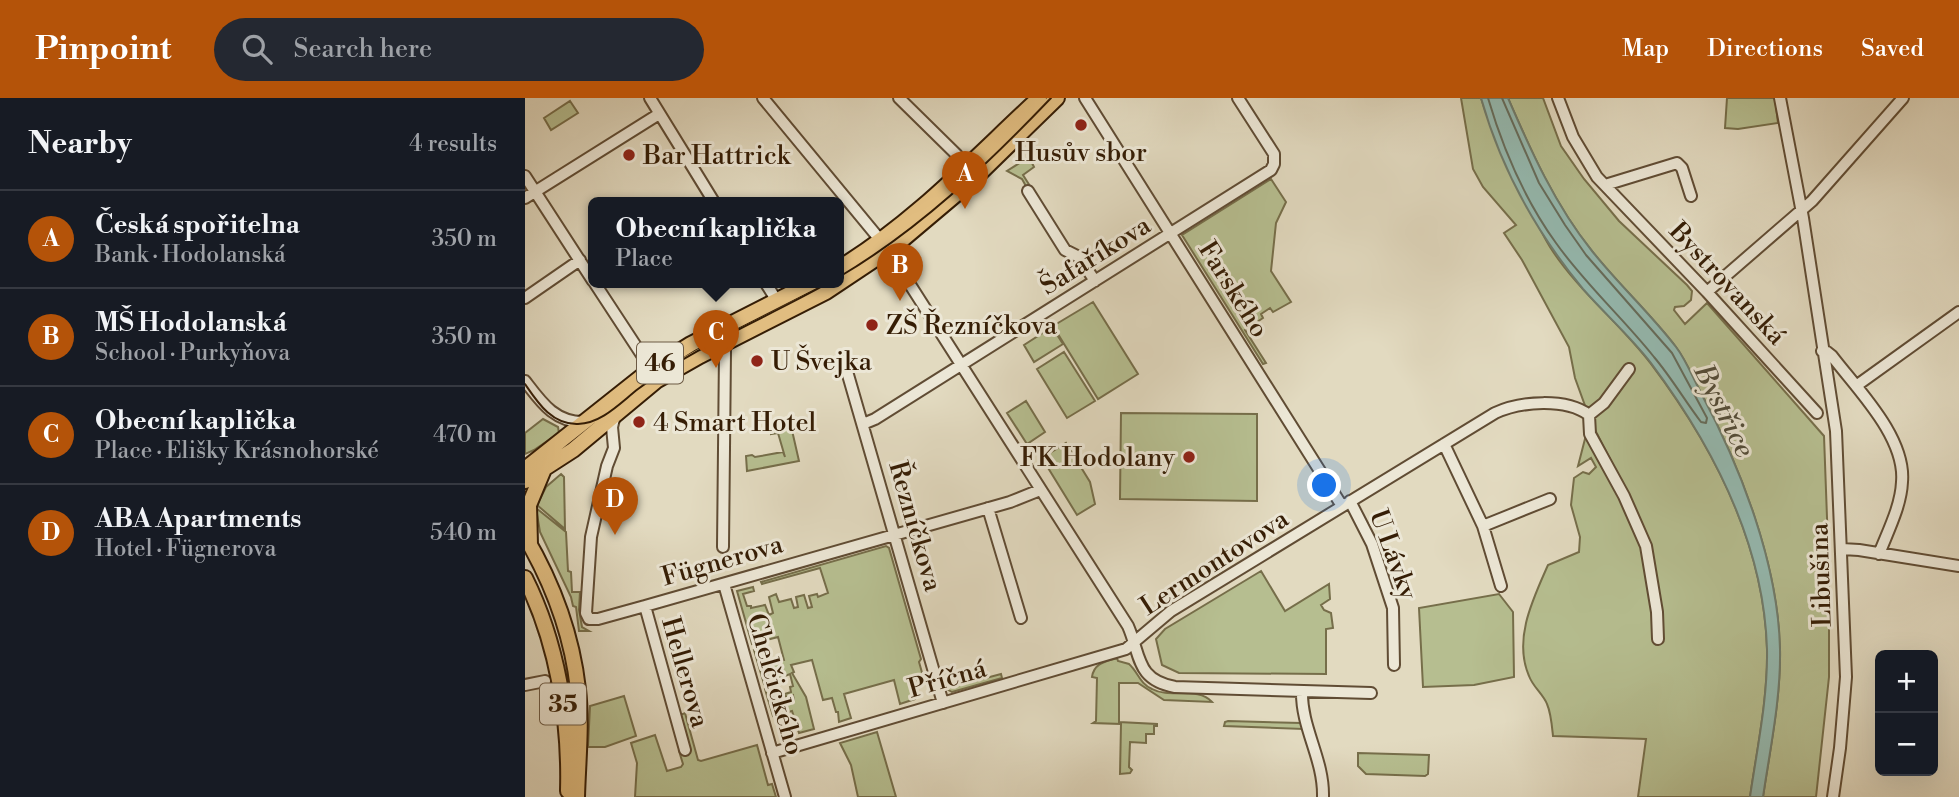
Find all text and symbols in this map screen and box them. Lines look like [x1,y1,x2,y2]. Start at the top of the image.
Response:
search box [214,18,704,81]
text: Pinpoint [35,29,172,70]
icon: search [238,30,276,68]
text: Search here [294,33,432,65]
text: Map [1622,34,1669,64]
text: Directions [1707,34,1823,64]
text: Saved [1861,34,1924,64]
marker: Husův sbor [1073,117,1089,133]
text: Nearby [28,125,132,163]
text: 4 results [409,130,497,158]
place label: Husův sbor [1015,137,1147,169]
place label: Bar Hattrick [642,140,792,172]
marker: Bar Hattrick [621,147,637,163]
pin: A [942,151,988,209]
popup [588,197,844,288]
street label: Šafaříkova [1033,207,1157,302]
text: Česká spořitelna [95,209,300,241]
text: Obecní kaplička [615,213,817,245]
street label: Bystrovanská [1662,215,1793,352]
text: A [43,225,59,253]
text: 350 m [431,225,497,253]
street label: Farského [1191,235,1275,344]
text: Bank · Hodolanská [95,241,286,269]
pin: B [877,243,923,301]
text: Place [615,245,673,273]
text: MŠ Hodolanská [95,307,287,339]
place label: ZŠ Řezníčkova [886,308,1058,342]
pin: C [693,310,739,368]
marker: ZŠ Řezníčkova [864,317,880,333]
text: B [42,323,60,351]
text: 350 m [431,323,497,351]
text: School · Purkyňova [95,339,290,367]
road number: 46 [637,342,683,384]
place label: U Švejka [771,344,873,378]
marker: U Švejka [749,353,765,369]
water label: Bystřice [1685,357,1762,463]
text: Obecní kaplička [95,405,296,437]
place label: 4 Smart Hotel [653,407,817,439]
marker: 4 Smart Hotel [631,414,647,430]
text: C [43,421,59,449]
text: 470 m [433,421,497,449]
text: Place · Elišky Krásnohorské [95,437,379,465]
place label: FK Hodolany [1020,442,1175,474]
marker: FK Hodolany [1181,449,1197,465]
street label: Řezníčkova [881,457,951,596]
your location [1307,468,1341,502]
pin: D [592,477,638,535]
text: ABA Apartments [95,503,301,535]
street label: Lermontovova [1134,503,1295,623]
street label: U Lávky [1362,505,1424,604]
text: D [42,519,60,547]
text: 540 m [430,519,497,547]
street label: Libušina [1803,522,1839,628]
street label: Fügnerova [658,528,787,594]
text: Hotel · Fügnerova [95,535,276,563]
street label: Chelčického [740,610,810,759]
street label: Hellerova [654,613,716,732]
map controls [1875,650,1938,776]
button: + [1875,650,1938,713]
street label: Příčná [904,652,991,705]
road number: 35 [540,684,586,724]
button: − [1875,713,1938,776]

